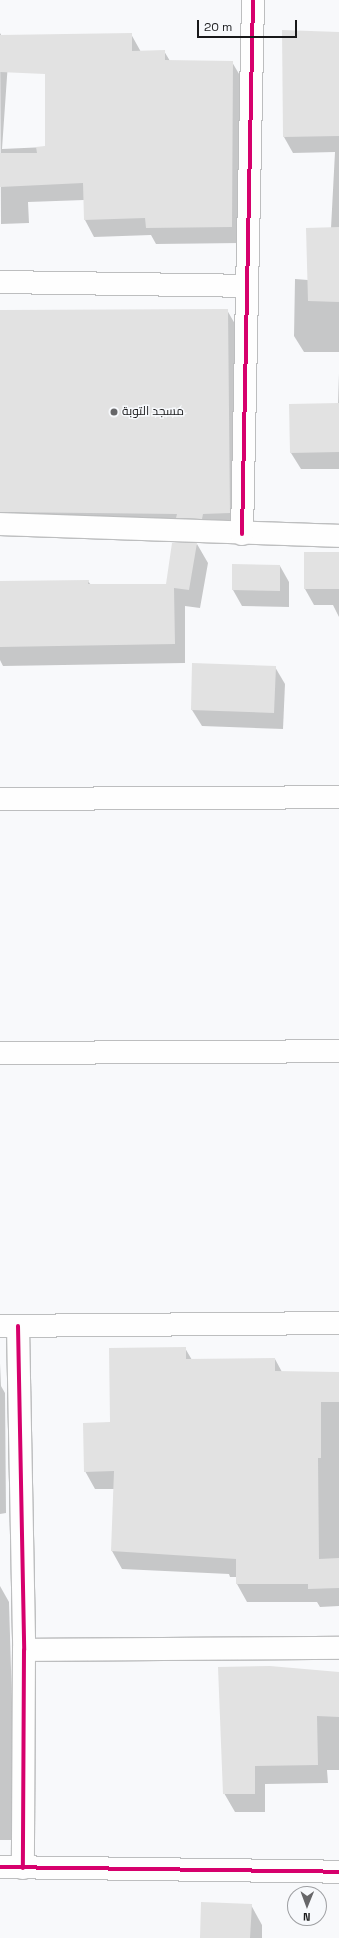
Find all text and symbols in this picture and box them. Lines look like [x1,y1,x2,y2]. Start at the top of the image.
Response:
scale bar [199,12,299,38]
text: 20 m [204,19,232,35]
place label: مسجد التوبة [122,405,184,419]
marker: مسجد التوبة [109,407,119,417]
north arrow [287,1886,327,1926]
text: N [303,1910,311,1924]

